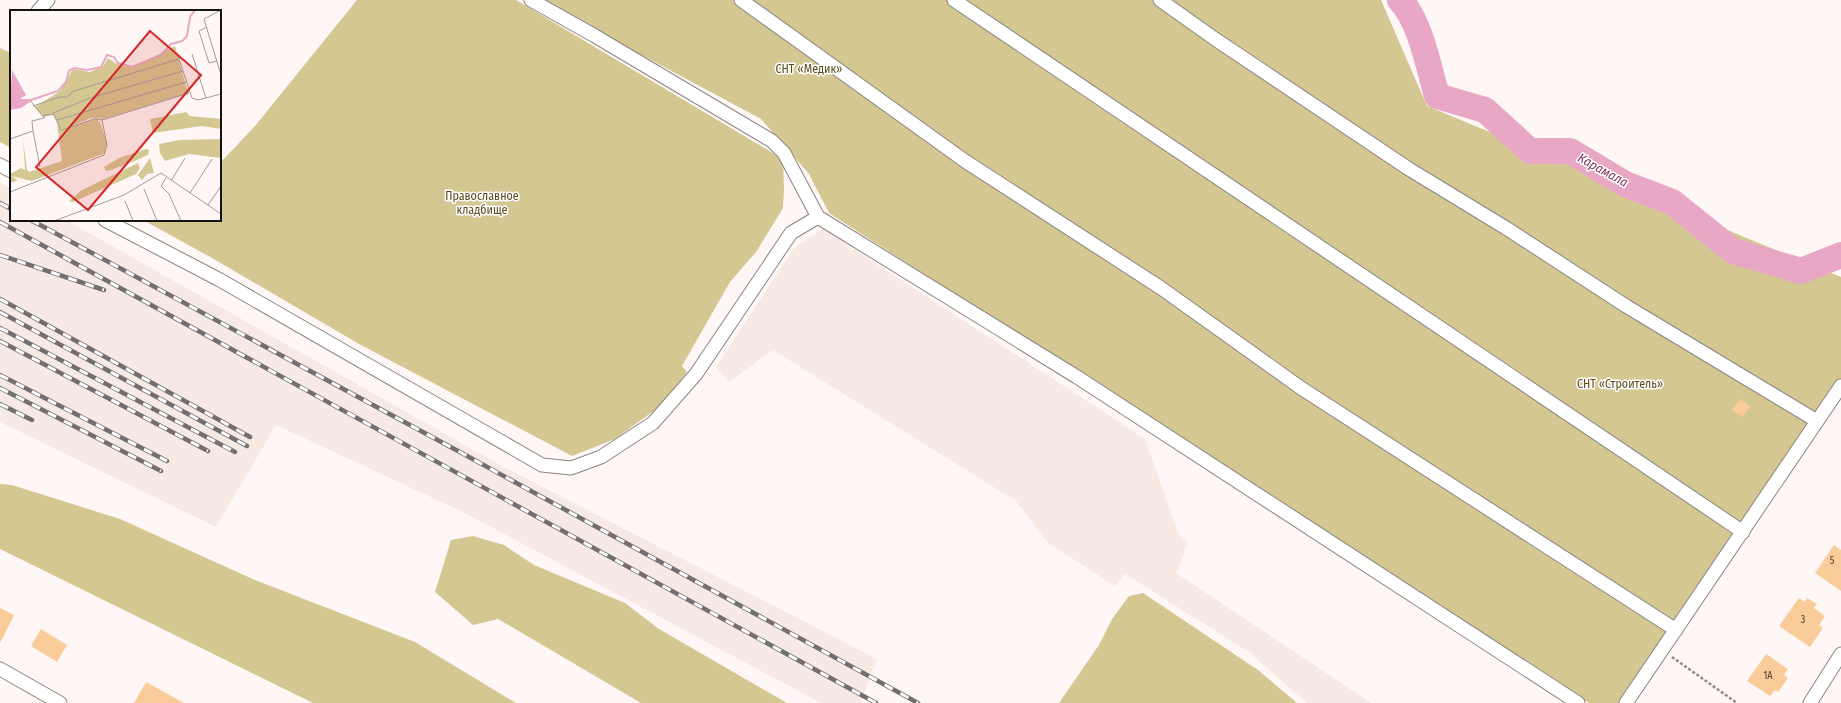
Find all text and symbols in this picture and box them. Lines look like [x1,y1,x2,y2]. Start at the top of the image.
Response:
inset map [10,10,221,221]
park label: СНТ «Медик» [775,62,843,76]
water label: Карамала [1575,150,1631,190]
park label: Православное кладбище [445,189,519,217]
park label: СНТ «Строитель» [1577,377,1663,391]
house number: 5 [1830,555,1835,567]
house number: 3 [1801,614,1806,626]
house number: 1А [1763,670,1773,682]

